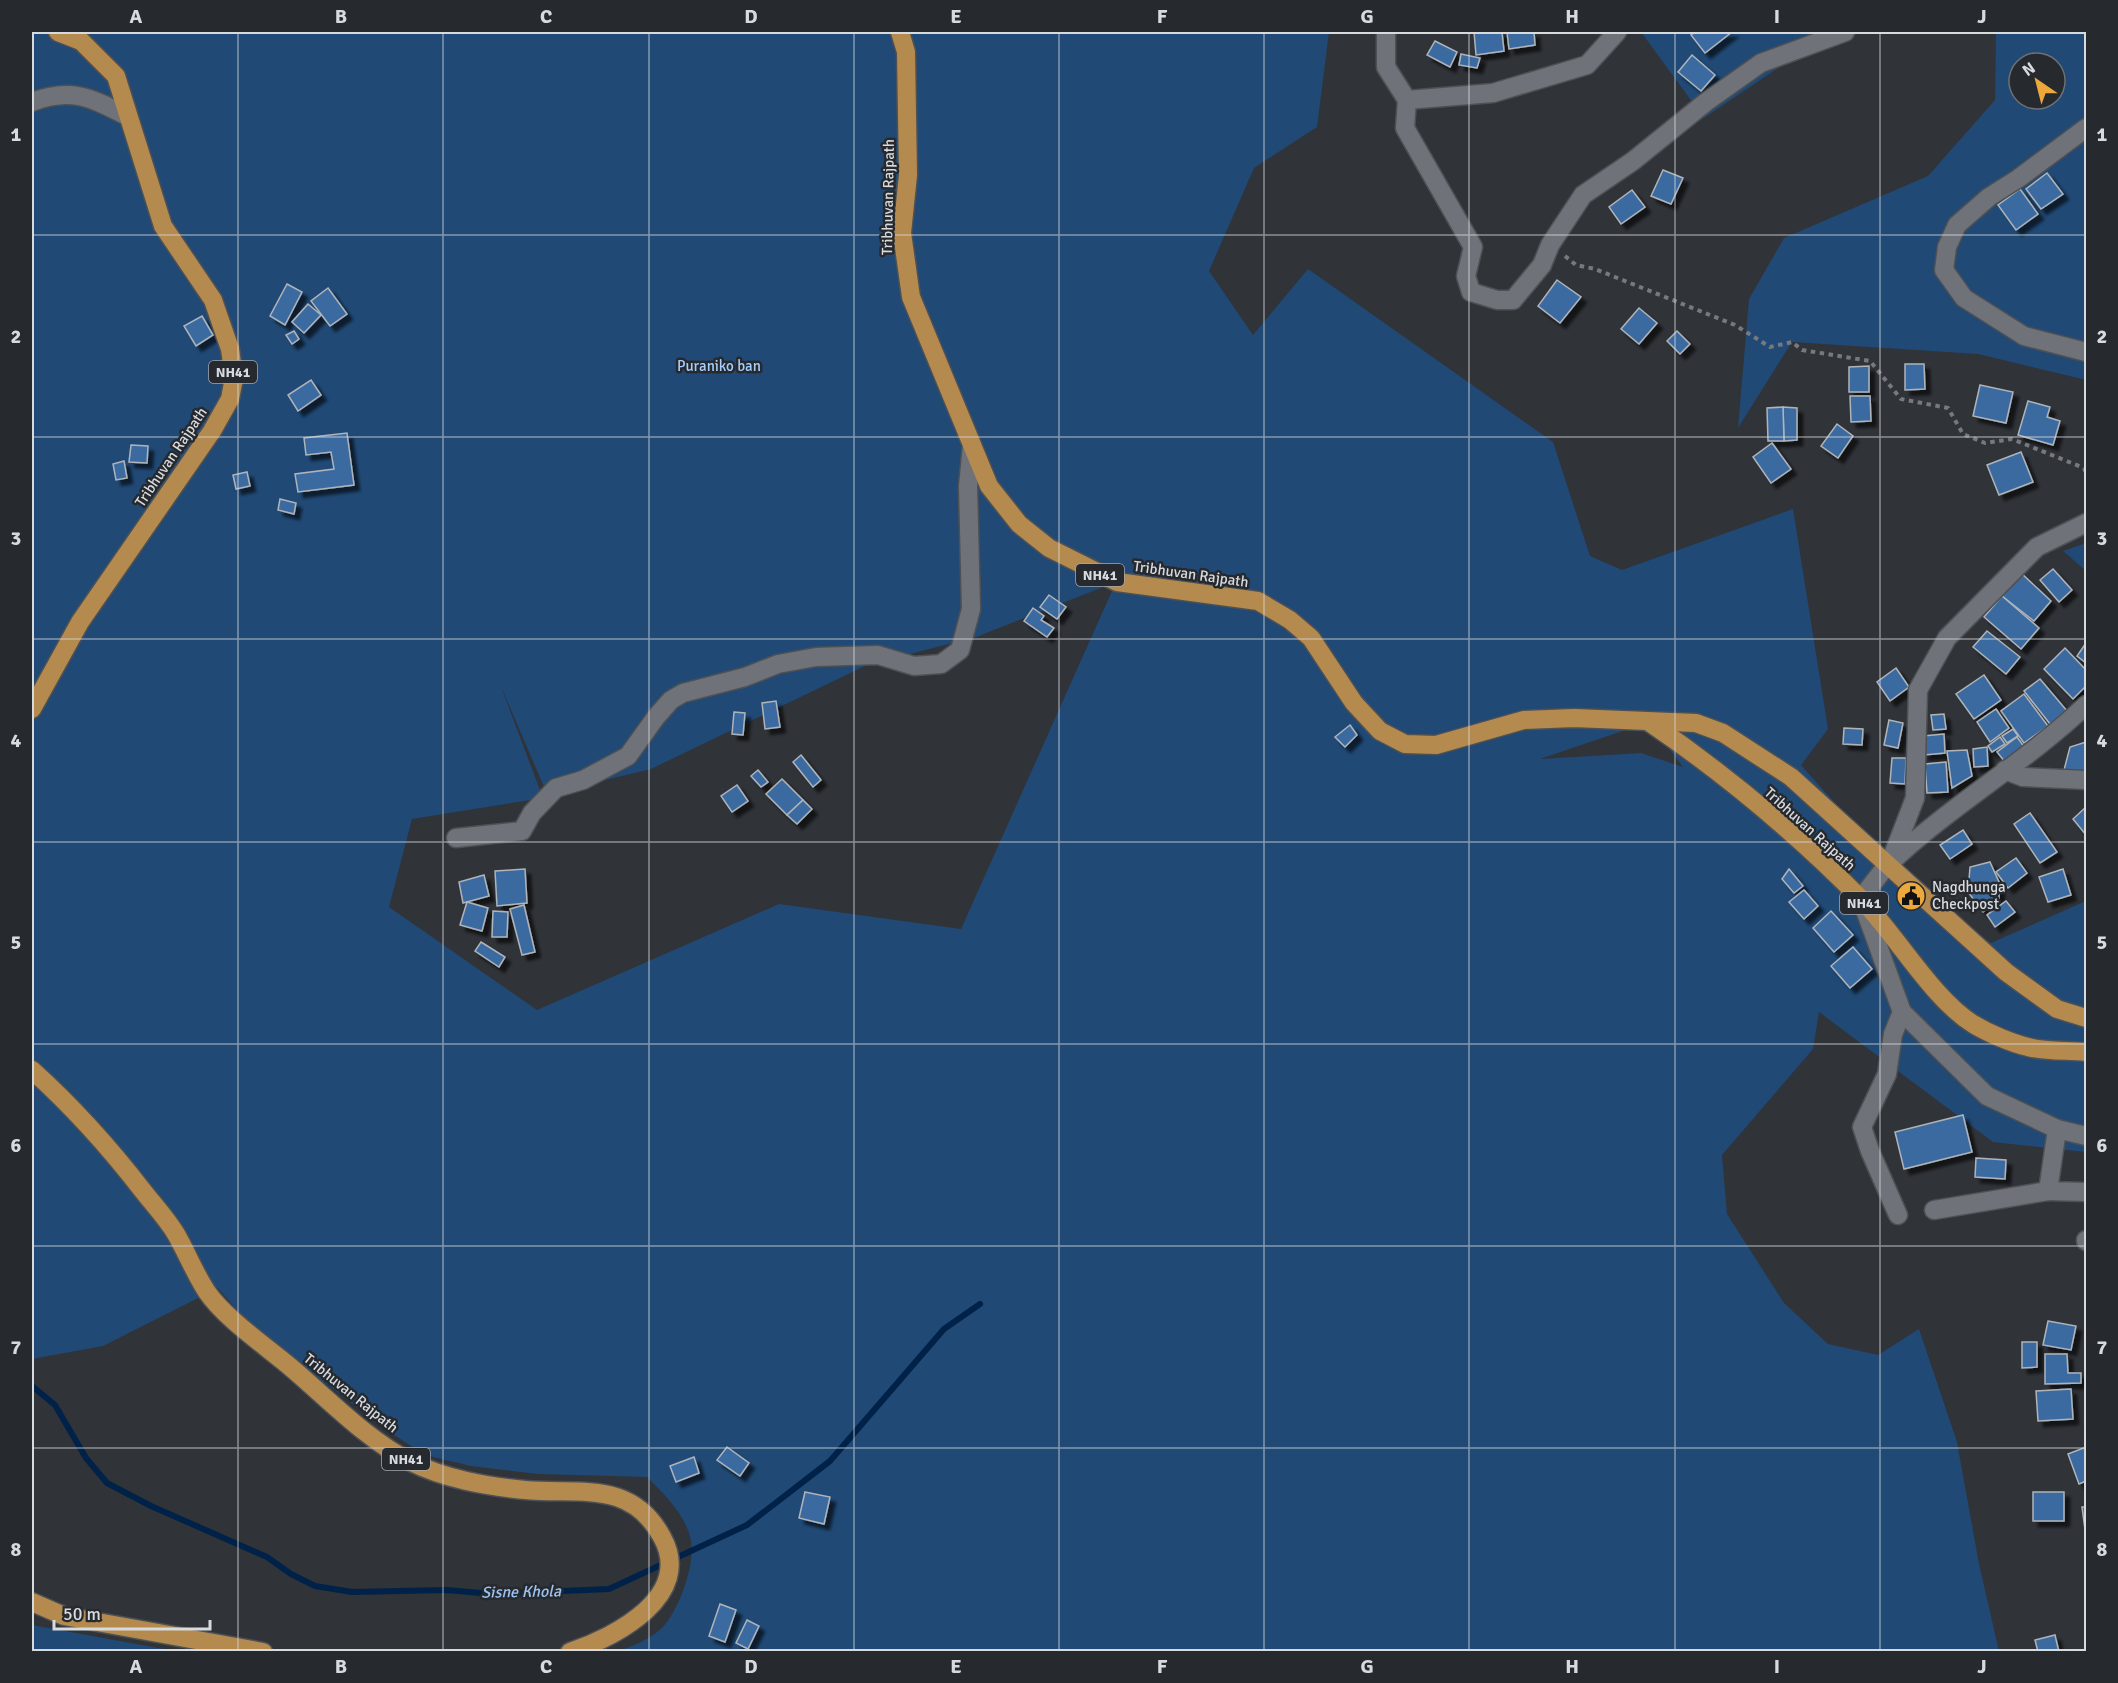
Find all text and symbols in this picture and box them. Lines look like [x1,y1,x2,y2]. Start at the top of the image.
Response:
text: A [130,4,143,29]
text: B [335,4,347,29]
text: C [540,4,552,29]
text: D [744,4,758,29]
text: E [950,4,962,29]
text: F [1157,4,1168,29]
text: G [1360,4,1374,29]
text: H [1565,4,1579,29]
text: I [1774,4,1780,29]
text: J [1977,4,1987,29]
north arrow [2007,51,2067,111]
text: N [2019,58,2039,81]
text: 1 [11,122,22,147]
text: 1 [2097,122,2108,147]
street label: Tribhuvan Rajpath [878,139,898,255]
text: 2 [11,324,21,349]
text: 2 [2097,324,2107,349]
park label: Puraniko ban [677,357,761,375]
road number: NH41 [209,361,257,383]
street label: Tribhuvan Rajpath [131,404,211,510]
text: 3 [11,526,21,551]
text: 3 [2097,526,2107,551]
street label: Tribhuvan Rajpath [1132,557,1250,591]
road number: NH41 [1076,564,1124,586]
text: 4 [11,728,22,753]
text: 4 [2097,728,2108,753]
street label: Tribhuvan Rajpath [1761,783,1859,875]
place label: Nagdhunga Checkpost [1932,878,2006,913]
public building icon: Nagdhunga Checkpost [1895,880,1927,912]
road number: NH41 [1840,892,1888,914]
text: 5 [11,930,21,955]
text: 5 [2097,930,2107,955]
text: 6 [11,1133,22,1158]
text: 6 [2097,1133,2108,1158]
text: 7 [11,1335,22,1360]
text: 7 [2097,1335,2108,1360]
street label: Tribhuvan Rajpath [300,1349,402,1437]
road number: NH41 [382,1448,430,1470]
text: 8 [11,1537,22,1562]
text: 8 [2097,1537,2108,1562]
water label: Sisne Khola [481,1581,562,1603]
scale bar [54,1593,210,1631]
text: 50 m [63,1603,101,1625]
text: A [130,1654,143,1679]
text: B [335,1654,347,1679]
text: C [540,1654,552,1679]
text: D [744,1654,758,1679]
text: E [950,1654,962,1679]
text: F [1157,1654,1168,1679]
text: G [1360,1654,1374,1679]
text: H [1565,1654,1579,1679]
text: I [1774,1654,1780,1679]
text: J [1977,1654,1987,1679]

